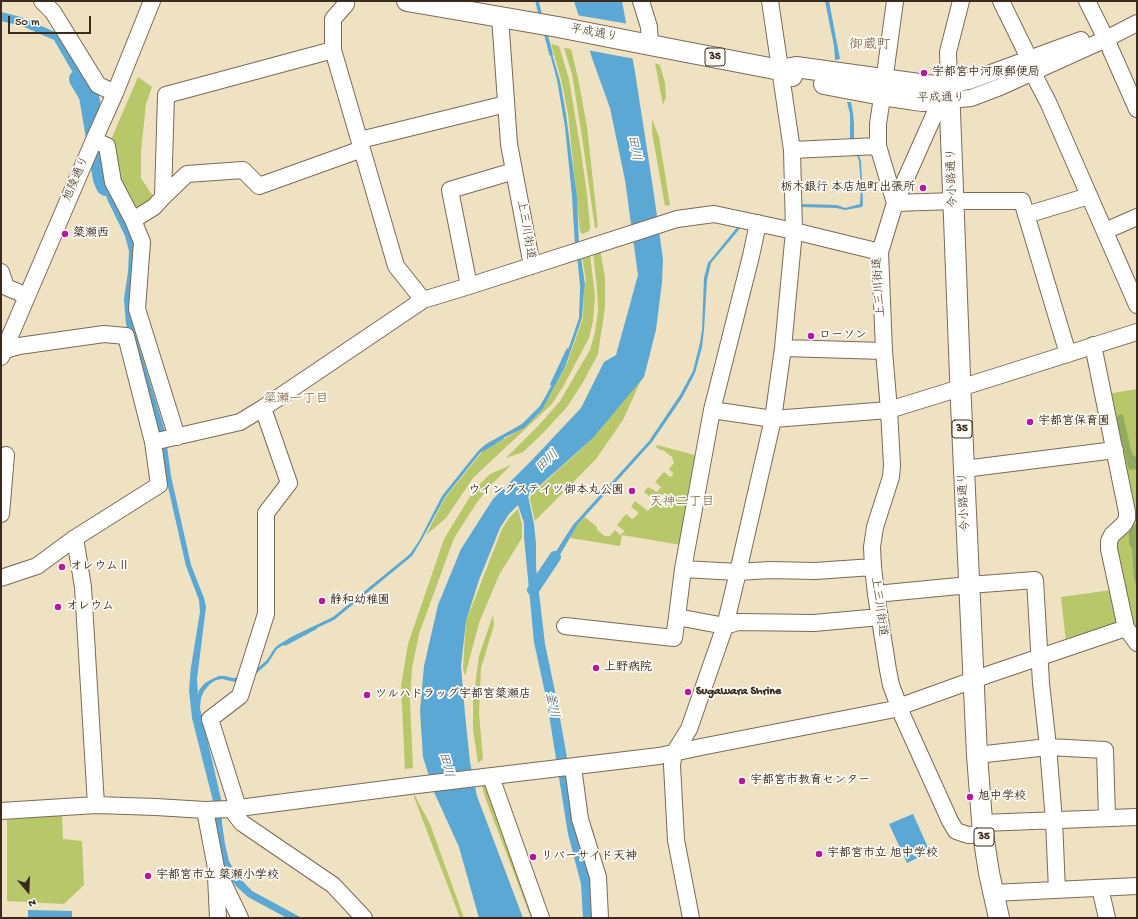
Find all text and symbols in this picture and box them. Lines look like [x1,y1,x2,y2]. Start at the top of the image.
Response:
scale bar [10,8,93,34]
text: 50 m [15,16,40,30]
street label: 平成通り [569,22,619,46]
district label: 御蔵町 [849,38,891,54]
road number: 35 [705,48,725,66]
place label: 宇都宮中河原郵便局 [932,66,1040,80]
marker: 宇都宮中河原郵便局 [919,68,929,78]
street label: 平成通り [917,91,965,107]
water label: 田川 [623,134,643,162]
street label: 今小路通り [945,148,961,208]
street label: 旭陵通り [61,154,93,204]
place label: 栃木銀行 本店旭町出張所 [780,181,915,195]
marker: 栃木銀行 本店旭町出張所 [918,183,928,193]
street label: 上三川街道 [513,199,537,261]
place label: 簗瀬西 [73,227,109,241]
marker: 簗瀬西 [60,229,70,239]
street label: 上三川街道 [871,257,889,317]
place label: ローソン [819,329,867,343]
marker: ローソン [806,331,816,341]
district label: 簗瀬一丁目 [264,392,328,408]
place label: 宇都宮保育園 [1038,415,1110,429]
marker: 宇都宮保育園 [1025,417,1035,427]
road number: 35 [952,420,972,438]
water label: 田川 [533,447,563,477]
street label: 今小路通り [956,472,974,532]
place label: ウイングステイツ御本丸公園 [468,484,624,498]
marker: ウイングステイツ御本丸公園 [627,486,637,496]
district label: 天神二丁目 [650,495,714,511]
place label: オレウムⅡ [70,560,130,574]
marker: オレウムⅡ [57,562,67,572]
street label: 上三川街道 [867,576,889,638]
place label: 静和幼稚園 [330,594,390,608]
marker: 静和幼稚園 [317,596,327,606]
place label: オレウム [66,600,114,614]
marker: オレウム [53,602,63,612]
place label: 上野病院 [604,661,652,675]
marker: 上野病院 [591,663,601,673]
place label: Sugawara Shrine [696,685,781,699]
marker: Sugawara Shrine [683,687,693,697]
place label: ツルハドラッグ宇都宮簗瀬店 [375,688,531,702]
marker: ツルハドラッグ宇都宮簗瀬店 [362,690,372,700]
water label: 釜川 [541,691,561,719]
water label: 田川 [434,750,456,780]
place label: 宇都宮市教育センター [750,774,870,788]
marker: 宇都宮市教育センター [737,776,747,786]
place label: 旭中学校 [978,790,1026,804]
marker: 旭中学校 [965,792,975,802]
road number: 35 [974,828,994,846]
place label: 宇都宮市立 旭中学校 [827,847,938,861]
marker: 宇都宮市立 旭中学校 [814,849,824,859]
place label: リバーサイド天神 [541,850,637,864]
marker: リバーサイド天神 [528,852,538,862]
place label: 宇都宮市立 簗瀬小学校 [156,869,279,883]
north arrow [8,871,48,911]
marker: 宇都宮市立 簗瀬小学校 [143,871,153,881]
text: N [27,896,37,909]

